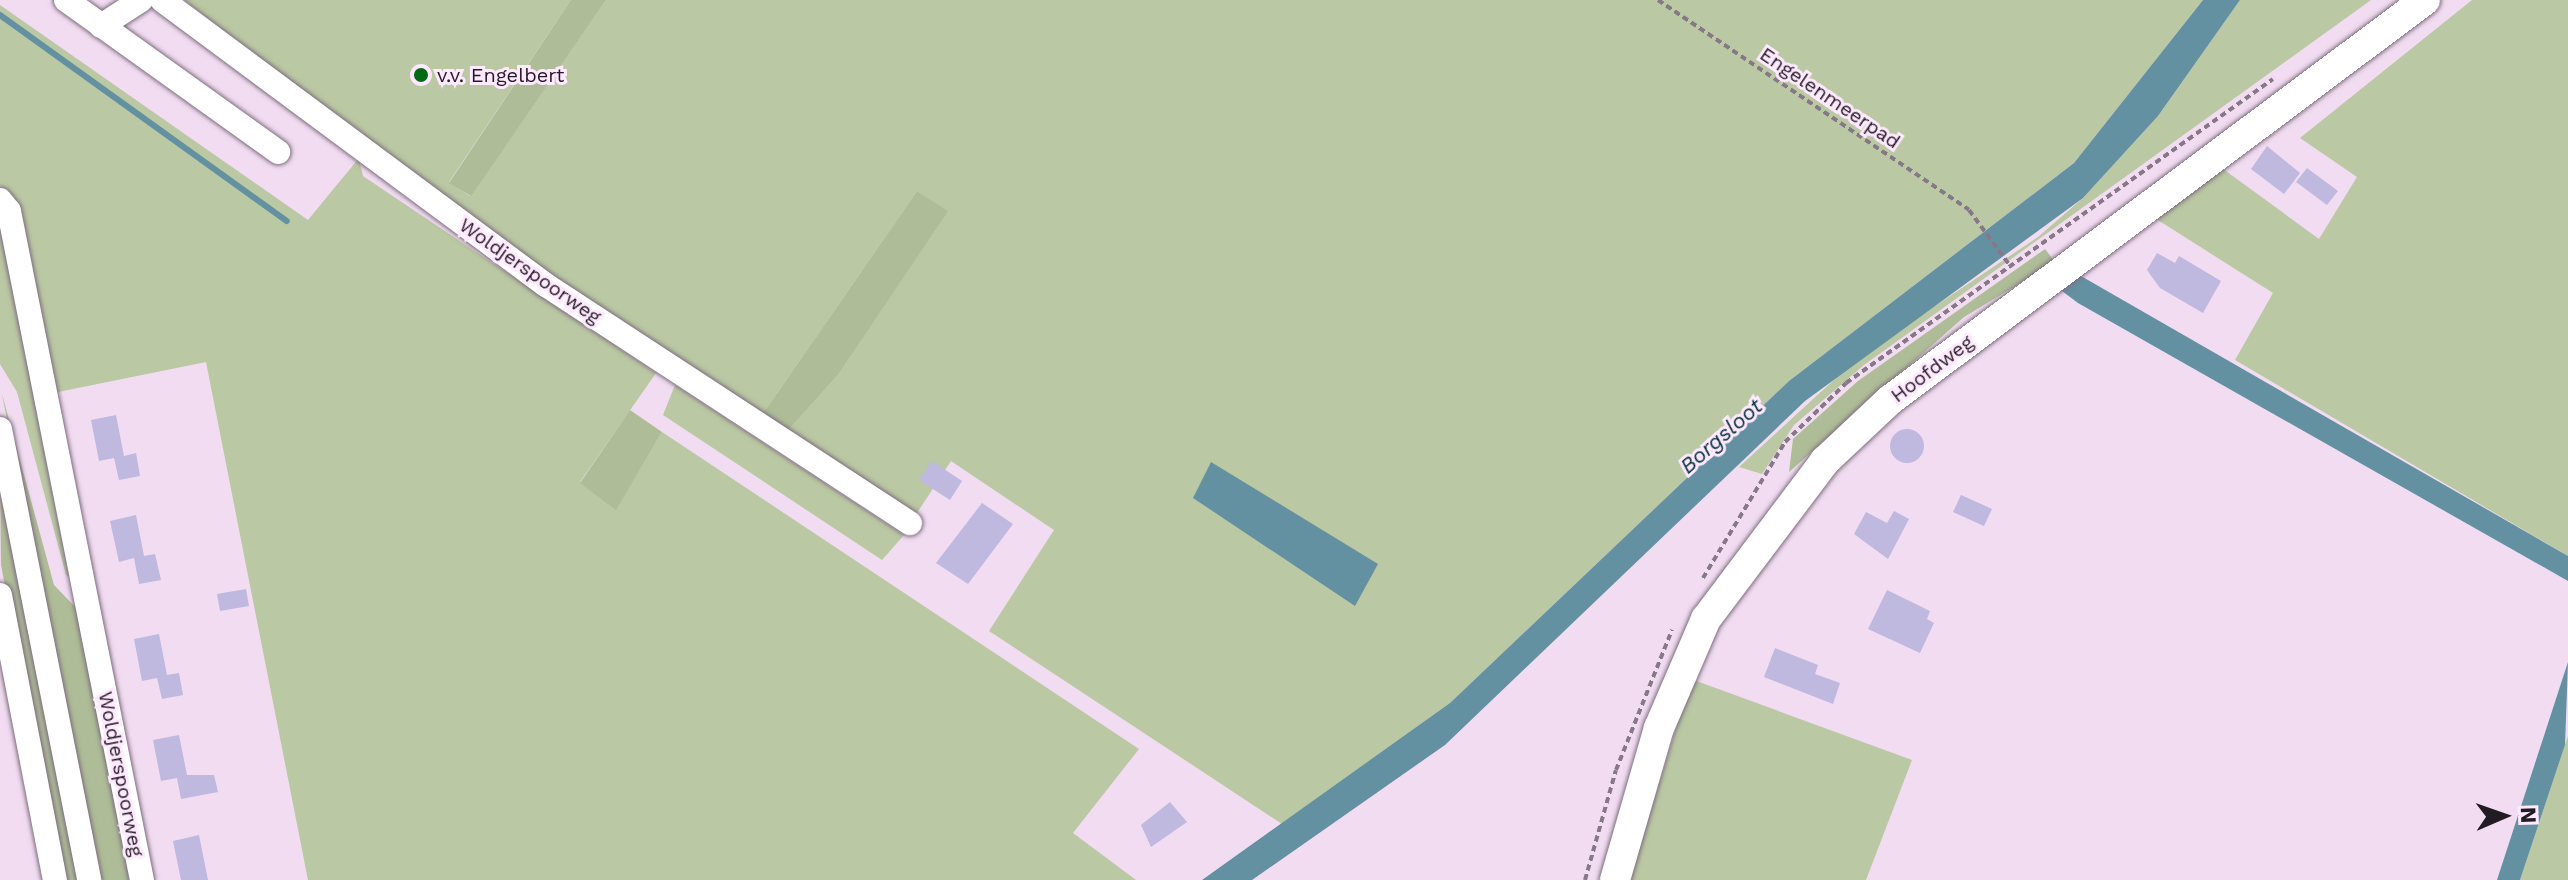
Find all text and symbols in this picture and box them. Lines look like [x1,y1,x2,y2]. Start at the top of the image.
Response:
street label: Engelenmeerpad [1755,42,1905,154]
place label: v.v. Engelbert [437,63,564,87]
marker: v.v. Engelbert [412,66,430,84]
street label: Woldjerspoorweg [454,213,606,329]
street label: Hoofdweg [1886,330,1978,408]
water label: Borgsloot [1674,393,1768,479]
street label: Woldjerspoorweg [93,689,149,859]
north arrow [2464,776,2544,856]
text: N [2516,807,2541,824]

